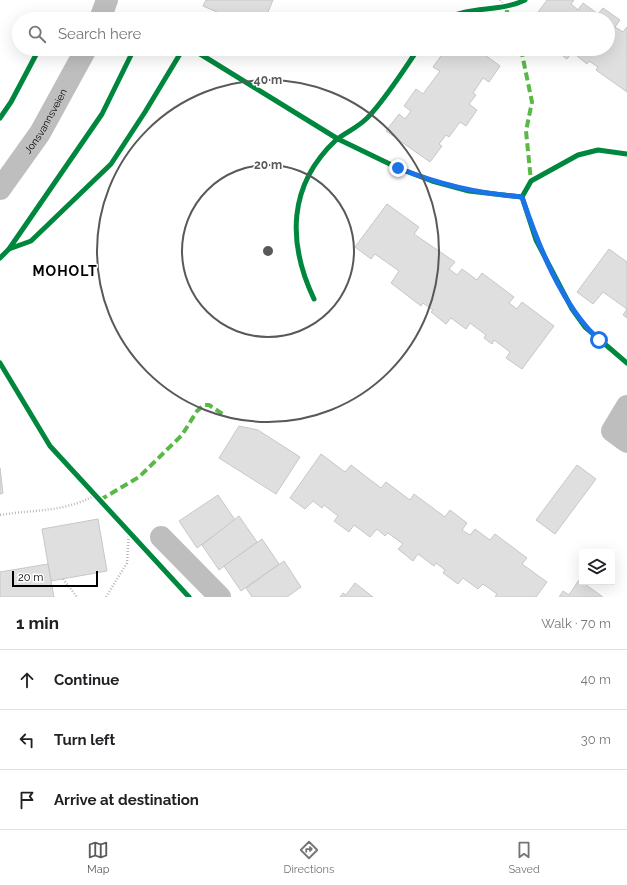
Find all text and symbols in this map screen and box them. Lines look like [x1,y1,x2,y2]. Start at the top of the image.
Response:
search box [12,12,615,56]
icon: search [26,23,48,45]
text: Search here [58,25,141,43]
text: 40 m [254,73,282,87]
street label: Jonsvannsveien [22,87,69,156]
text: 20 m [254,158,282,172]
route end [389,159,407,177]
centre of rings [261,244,275,258]
district label: MOHOLT [32,263,98,279]
route start [590,331,608,349]
map controls [579,549,615,585]
button: layers [579,549,615,585]
scale bar [12,569,98,588]
text: 20 m [18,571,43,584]
text: 1 min [16,613,59,633]
text: Walk · 70 m [541,616,611,631]
icon: ahead [16,669,38,691]
text: Continue [54,671,119,689]
text: 40 m [581,672,611,687]
icon: left [16,729,38,751]
text: Turn left [54,731,115,749]
text: 30 m [581,732,611,747]
icon: arrive [16,789,38,811]
text: Arrive at destination [54,791,199,809]
tab: Map [87,839,109,876]
tab: Directions [284,839,334,876]
tab: Saved [508,839,540,876]

